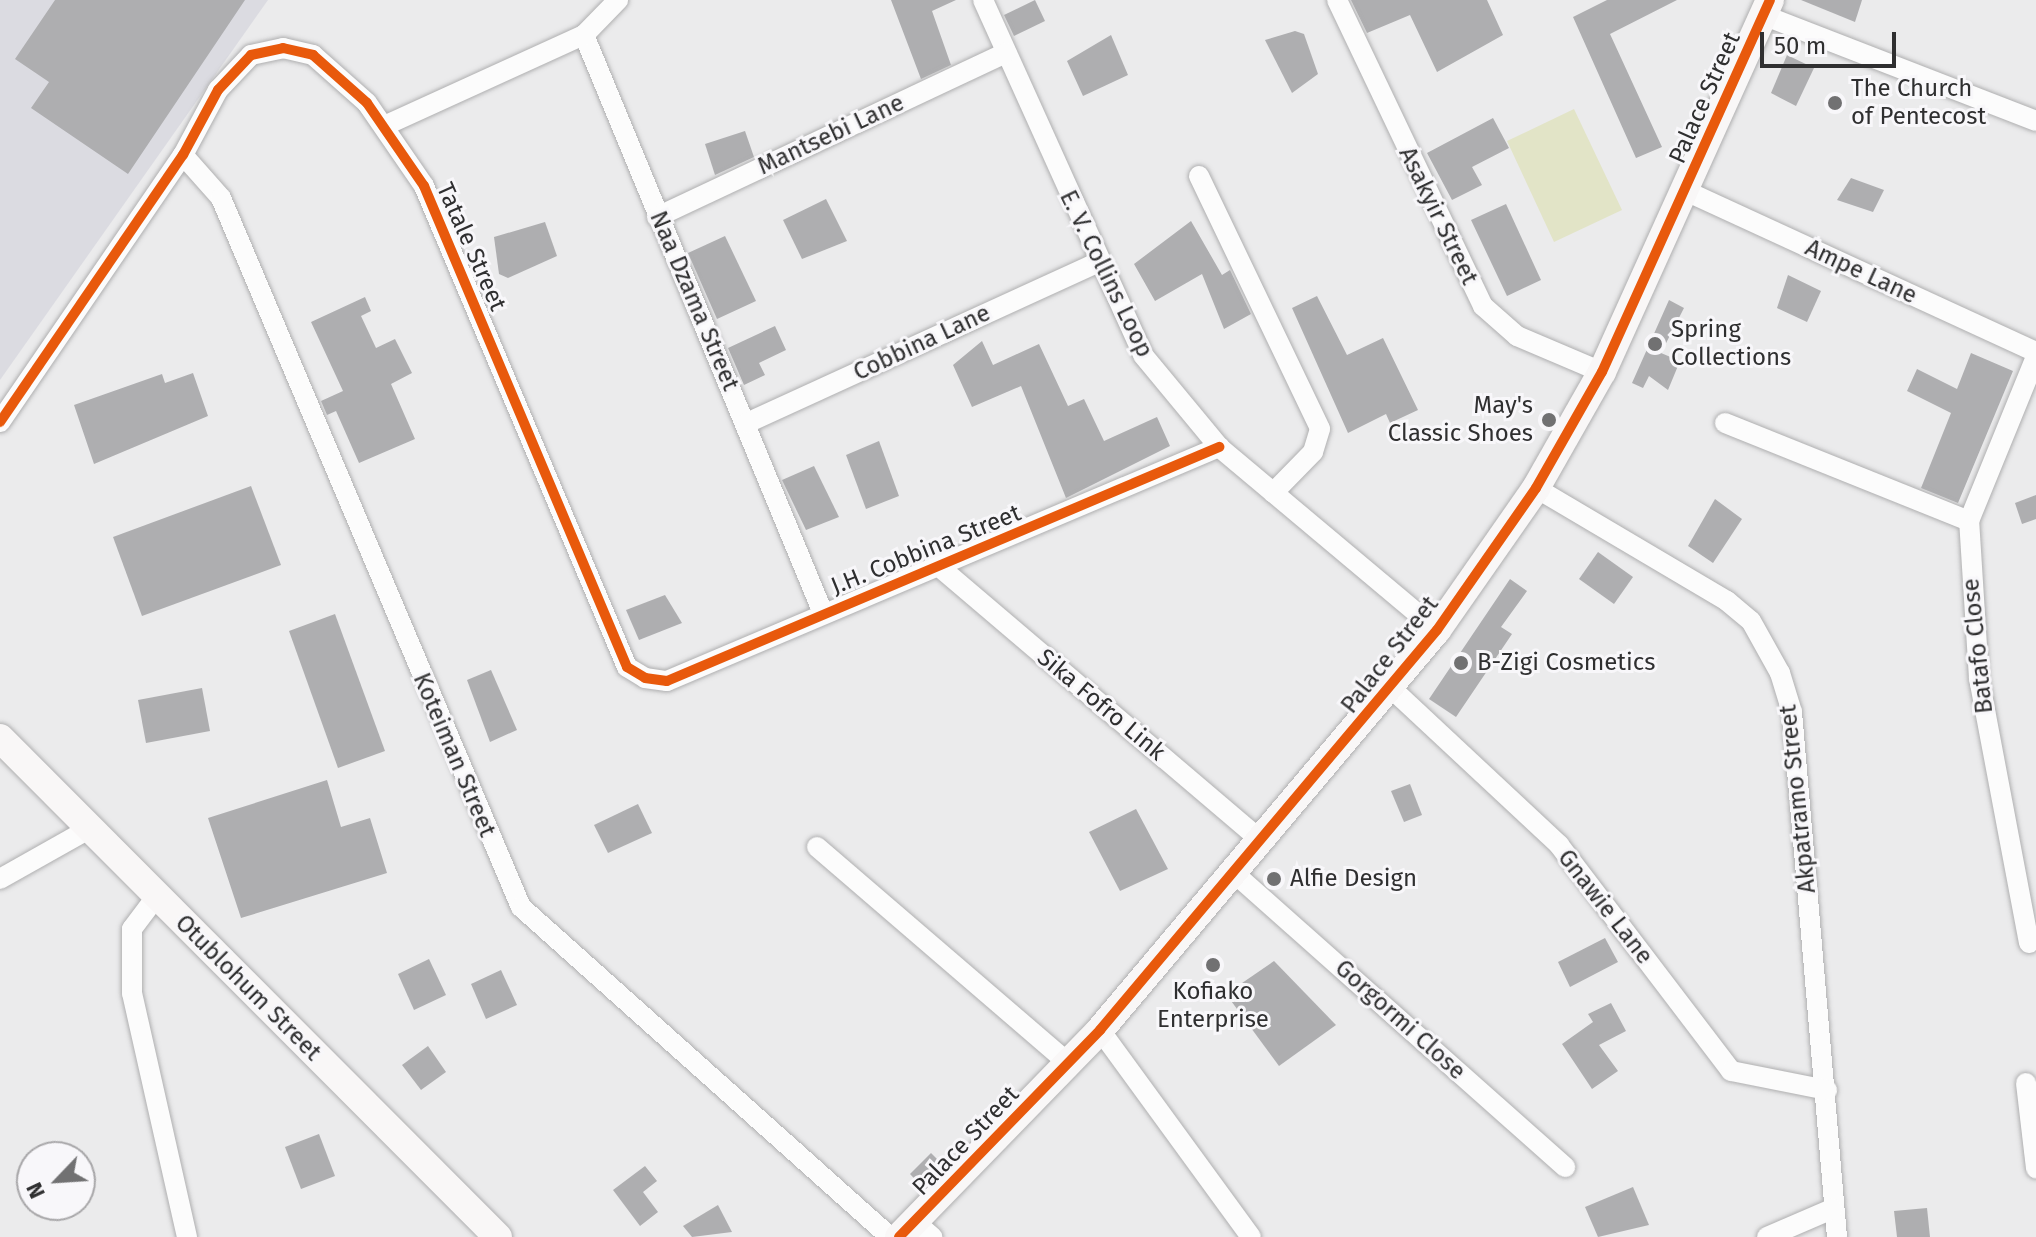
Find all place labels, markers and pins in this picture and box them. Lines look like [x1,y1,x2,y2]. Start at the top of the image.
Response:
place label: The Church of Pentecost [1851,75,1986,131]
marker: The Church of Pentecost [1826,94,1844,112]
place label: Spring Collections [1671,316,1791,372]
marker: Spring Collections [1646,335,1664,353]
place label: May's Classic Shoes [1388,392,1533,448]
marker: May's Classic Shoes [1540,411,1558,429]
place label: B-Zigi Cosmetics [1477,649,1655,677]
marker: B-Zigi Cosmetics [1452,654,1470,672]
place label: Alfie Design [1290,865,1417,893]
marker: Alfie Design [1265,870,1283,888]
marker: Kofiako Enterprise [1204,956,1222,974]
place label: Kofiako Enterprise [1157,978,1269,1034]

